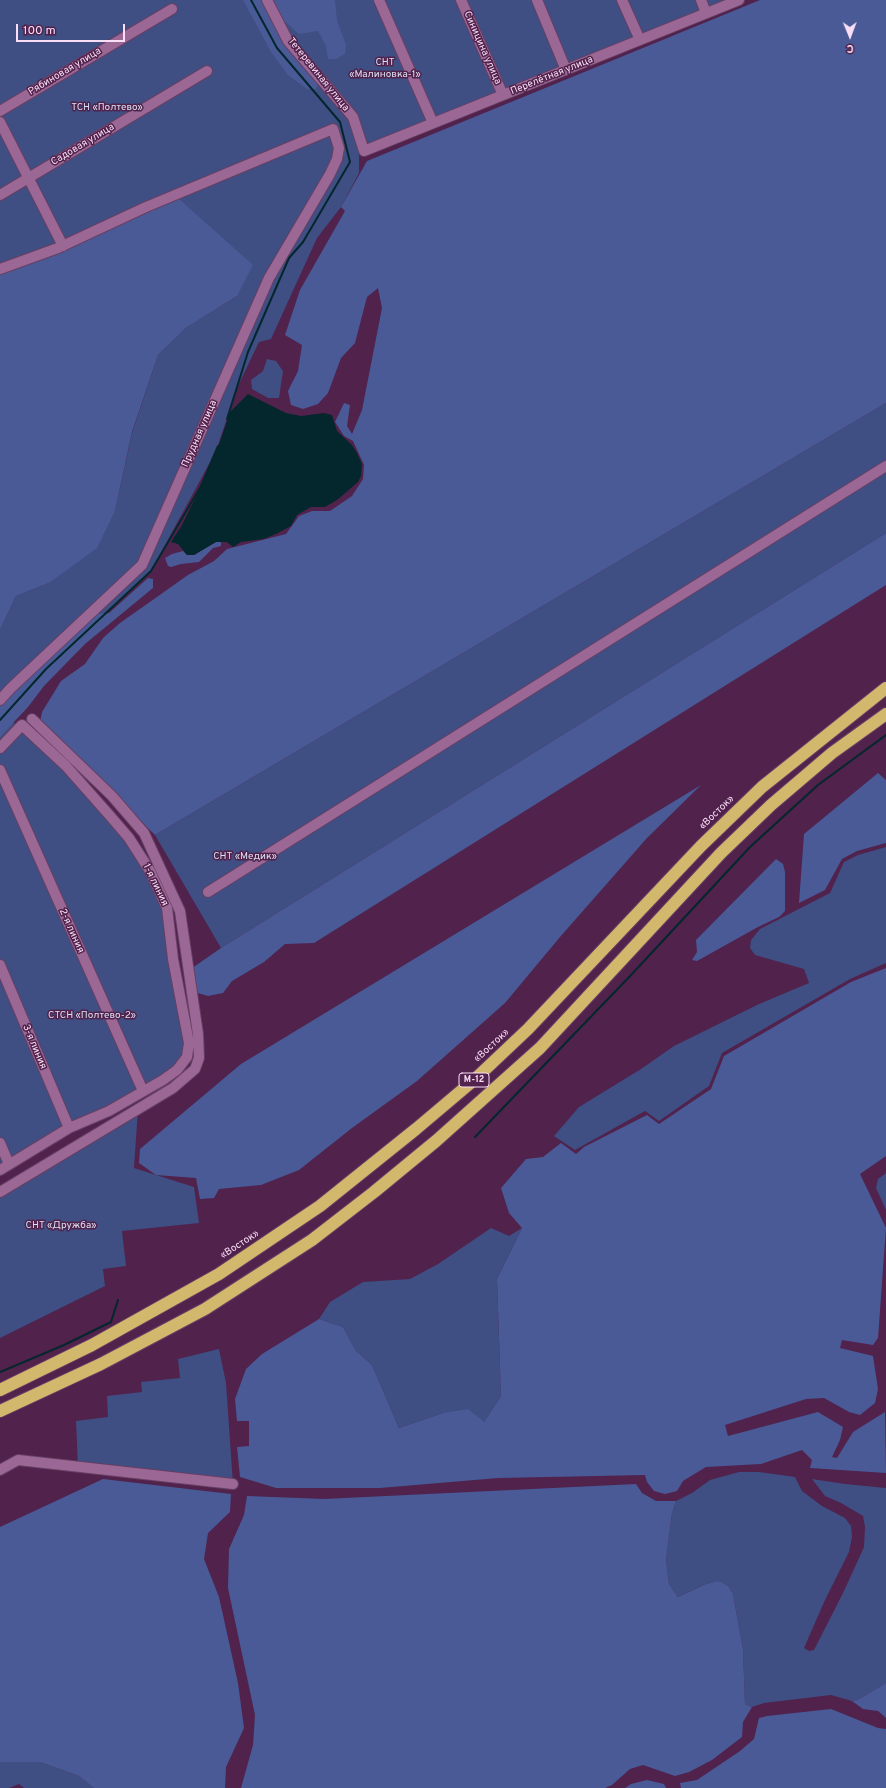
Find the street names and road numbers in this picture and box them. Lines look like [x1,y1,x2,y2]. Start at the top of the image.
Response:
street label: Синицина улица [460,10,504,86]
street label: Тетеревиная улица [285,36,351,114]
street label: Рябиновая улица [26,46,104,98]
street label: Перелётная улица [509,54,595,98]
street label: Садовая улица [49,121,117,169]
street label: Прудная улица [180,399,220,469]
street label: «Восток» [697,794,737,832]
street label: 1-я линия [140,862,170,908]
street label: 2-я линия [56,907,86,955]
street label: 3-я линия [19,1023,49,1071]
street label: «Восток» [472,1027,512,1065]
road number: М-12 [459,1073,489,1087]
street label: «Восток» [218,1228,262,1262]

